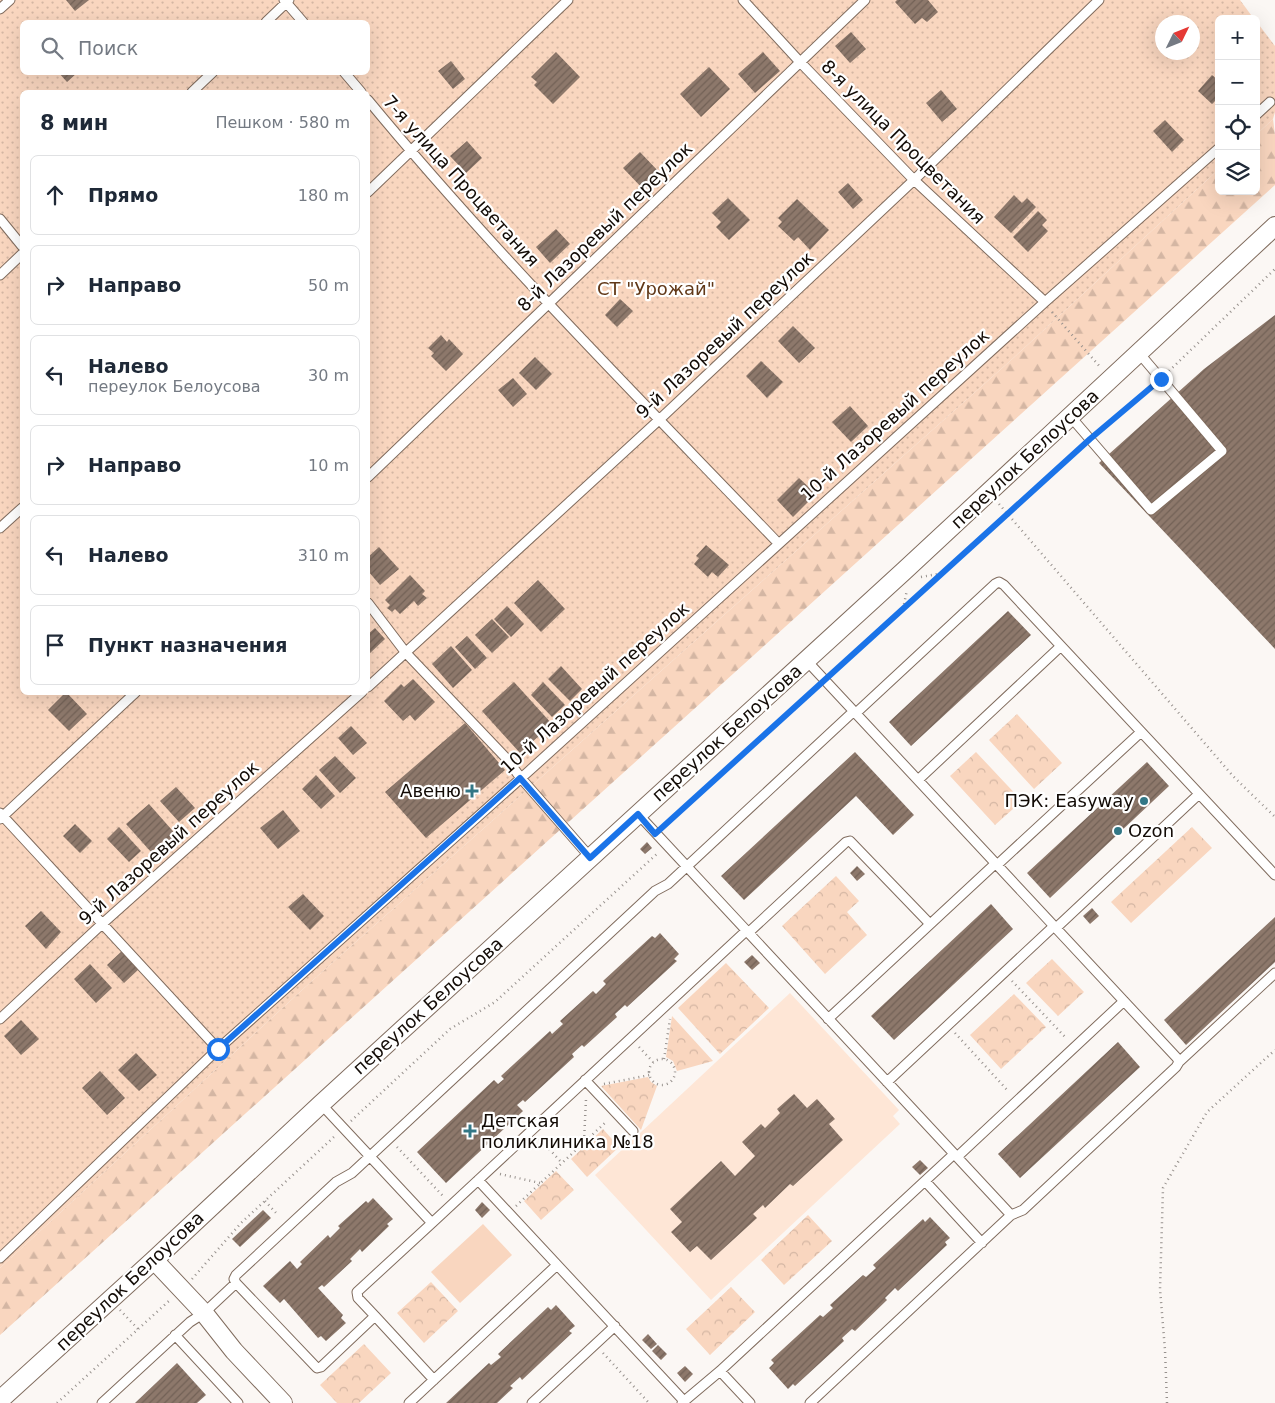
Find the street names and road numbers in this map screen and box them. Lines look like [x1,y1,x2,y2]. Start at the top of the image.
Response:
street label: 8-я улица Процветания [817,55,990,228]
street label: 7-я улица Процветания [379,91,544,271]
street label: 8-й Лазоревый переулок [513,138,696,316]
street label: 9-й Лазоревый переулок [632,247,818,422]
street label: 10-й Лазоревый переулок [796,324,993,505]
street label: переулок Белоусова [946,385,1103,533]
street label: 10-й Лазоревый переулок [496,597,693,778]
street label: переулок Белоусова [647,660,806,805]
street label: 9-й Лазоревый переулок [74,756,263,929]
street label: переулок Белоусова [348,933,507,1078]
street label: переулок Белоусова [51,1207,208,1355]

